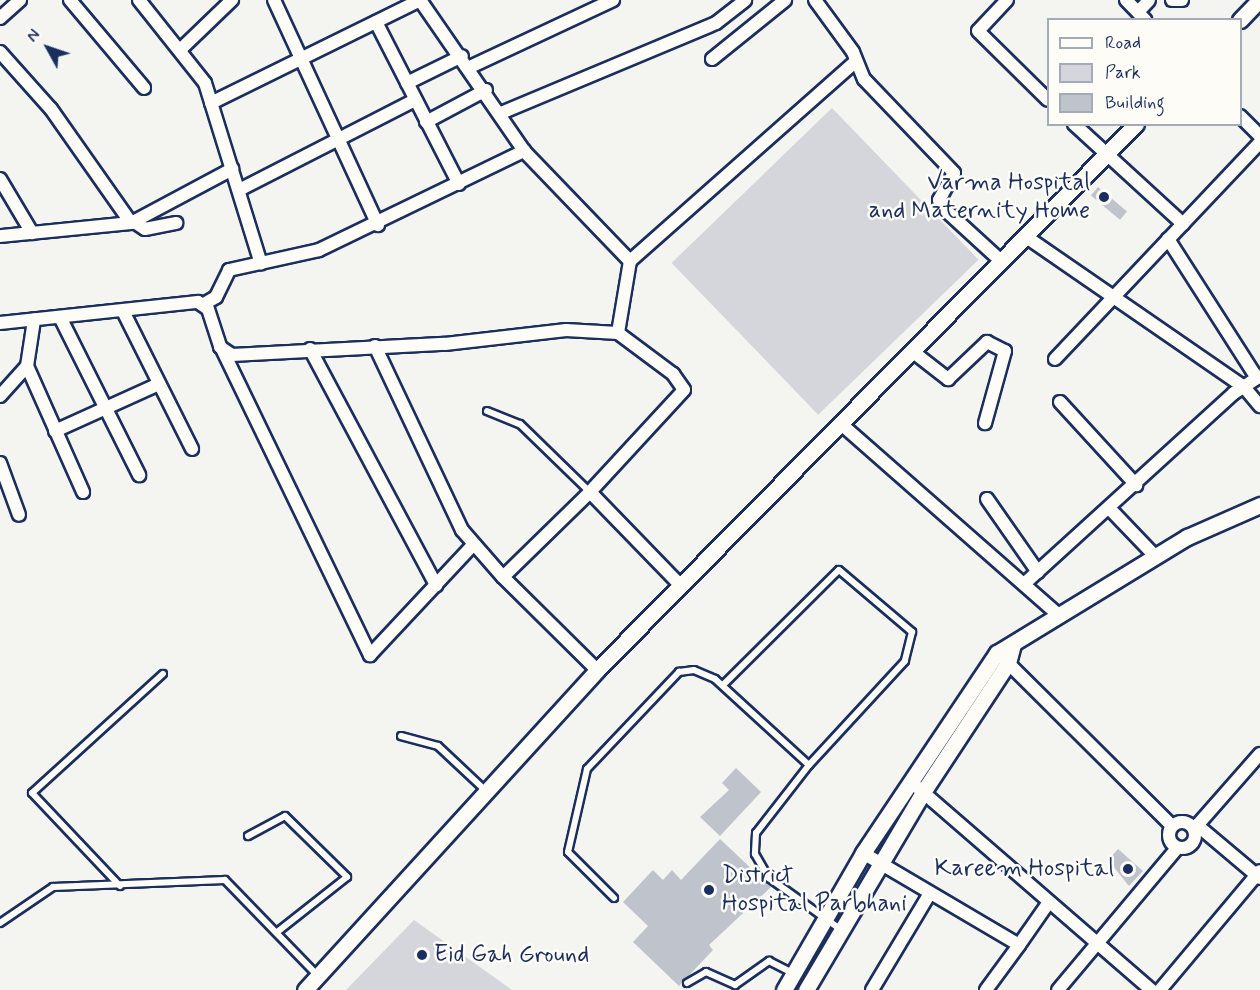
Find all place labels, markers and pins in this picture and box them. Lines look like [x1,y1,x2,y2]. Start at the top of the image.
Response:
place label: Varma Hospital and Maternity Home [880,169,1090,225]
marker: Varma Hospital and Maternity Home [1095,188,1113,206]
place label: Kareem Hospital [935,855,1114,883]
marker: Kareem Hospital [1119,860,1137,878]
place label: District Hospital Parbhani [722,862,905,918]
marker: District Hospital Parbhani [700,881,718,899]
place label: Eid Gah Ground [434,941,588,969]
marker: Eid Gah Ground [415,948,429,962]

